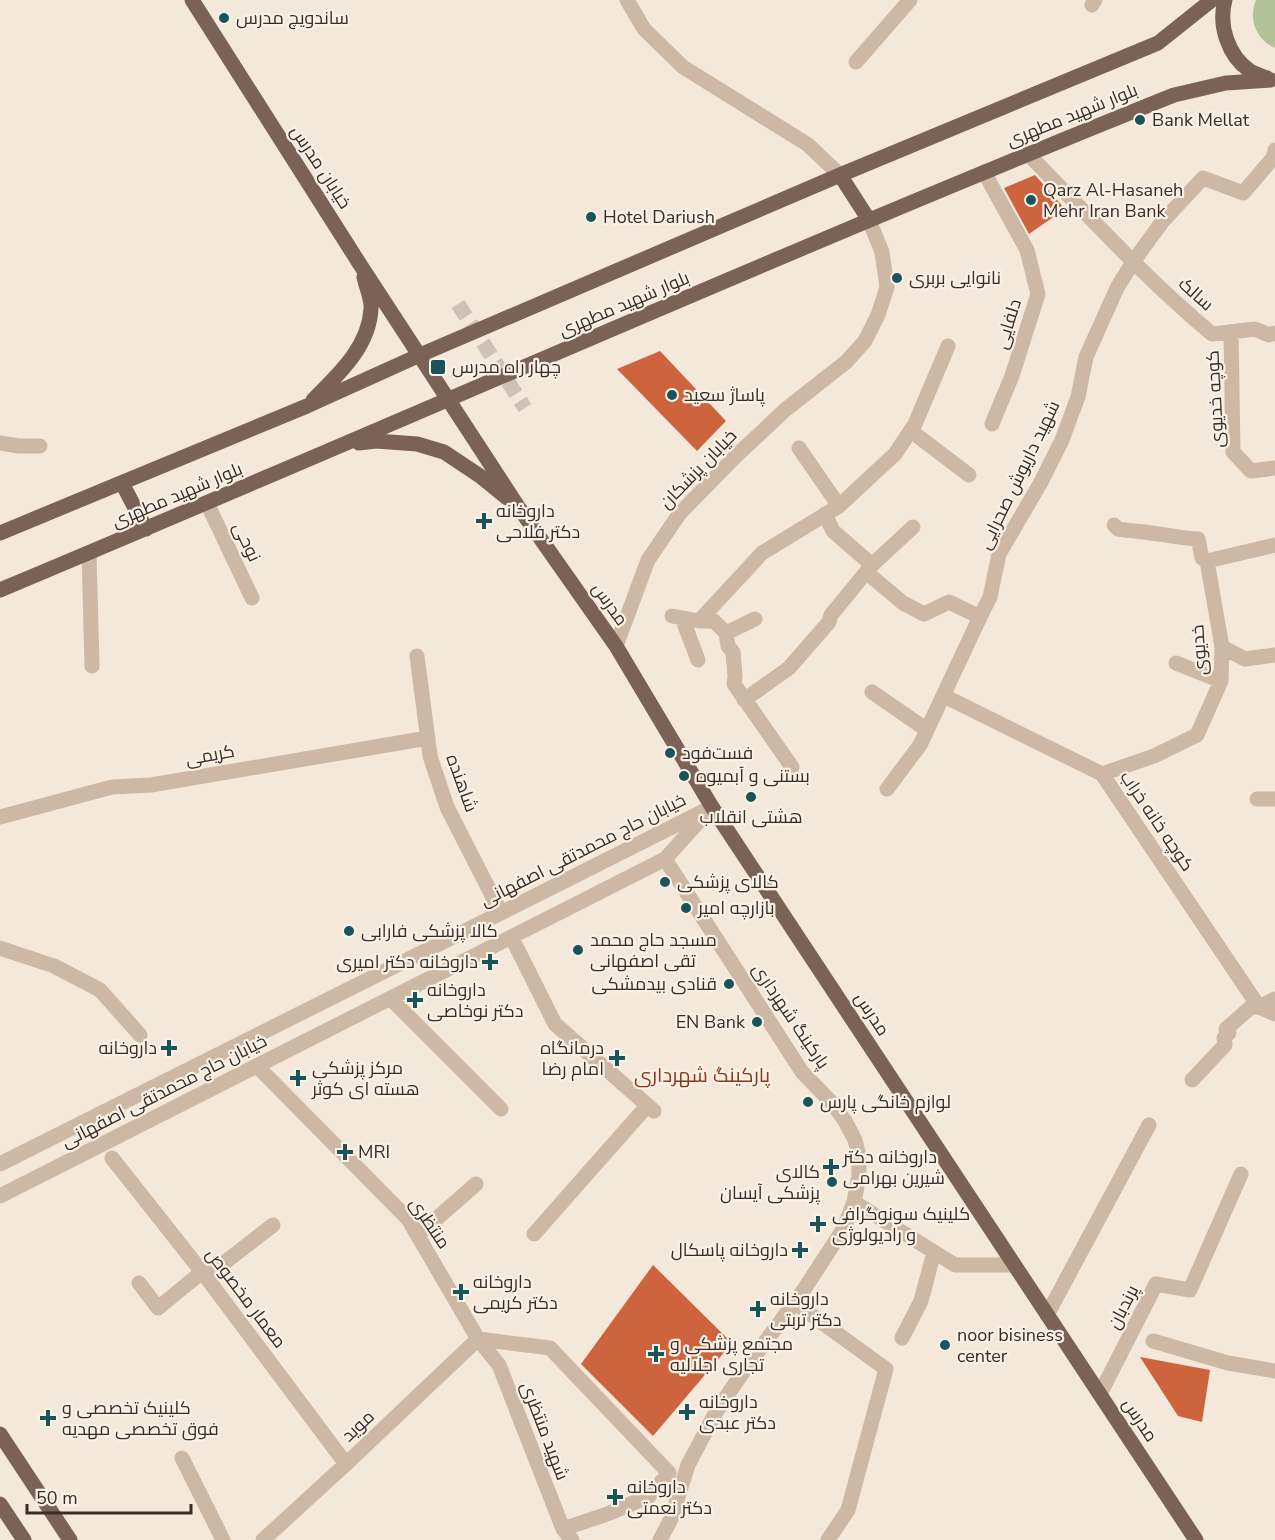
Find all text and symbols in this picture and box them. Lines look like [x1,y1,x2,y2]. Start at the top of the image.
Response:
place label: ساندویچ مدرس [236,6,349,30]
marker: ساندویچ مدرس [217,11,231,25]
street label: بلوار شهید مطهری [1003,78,1141,152]
place label: Bank Mellat [1152,108,1250,132]
marker: Bank Mellat [1133,113,1147,127]
street label: خیابان مدرس [285,121,357,213]
place label: Qarz Al-Hasaneh Mehr Iran Bank [1043,178,1183,223]
marker: Qarz Al-Hasaneh Mehr Iran Bank [1024,193,1038,207]
place label: Hotel Dariush [603,205,715,229]
marker: Hotel Dariush [584,210,598,224]
street label: بلوار شهید مطهری [555,266,693,342]
place label: نانوایی بربری [909,266,1001,290]
marker: نانوایی بربری [890,271,904,285]
street label: سالک [1173,272,1219,316]
street label: دلفایی [989,296,1027,352]
street label: کوچه خدیوی [1200,350,1230,448]
place label: چهار راه مدرس [452,355,561,379]
marker: چهار راه مدرس [429,358,447,376]
place label: پاساژ سعید [684,383,765,407]
marker: پاساژ سعید [665,388,679,402]
street label: شهید داریوش صحرایی [973,397,1065,553]
street label: خیابان پزشکان [654,424,742,514]
street label: بلوار شهید مطهری [108,457,246,533]
place label: داروخانه دکتر فلاحی [496,499,580,544]
marker: داروخانه دکتر فلاحی [477,514,491,528]
street label: نوحی [227,518,267,566]
street label: مدرس [586,578,634,630]
street label: خدیوی [1185,624,1213,676]
street label: کریمی [184,739,236,771]
place label: فست‌فود [682,741,753,765]
marker: فست‌فود [663,746,677,760]
street label: شاهنده [440,751,484,815]
place label: بستنی و آبمیوه [696,764,810,788]
street label: کوچه خانه خراب [1115,766,1199,876]
marker: بستنی و آبمیوه [677,769,691,783]
street label: خیابان حاج محمدتقی اصفهانی [476,788,690,912]
marker: هشتی انقلاب [744,790,758,804]
place label: هشتی انقلاب [699,805,803,829]
place label: کالای پزشکی [677,870,779,894]
marker: کالای پزشکی [658,875,672,889]
place label: بازارچه امیر [697,896,775,920]
marker: بازارچه امیر [679,901,693,915]
place label: کالا پزشکی فارابی [361,919,498,943]
marker: کالا پزشکی فارابی [342,924,356,938]
place label: مسجد حاج محمد تقی اصفهانی [590,928,717,973]
marker: مسجد حاج محمد تقی اصفهانی [571,943,585,957]
place label: داروخانه دکتر امیری [336,950,478,974]
marker: داروخانه دکتر امیری [483,955,497,969]
street label: پارکینگ شهرداری [747,958,835,1074]
place label: قنادی بیدمشکی [592,972,717,996]
marker: قنادی بیدمشکی [722,977,736,991]
place label: داروخانه دکتر نوخاصی [427,978,523,1023]
street label: مدرس [849,987,895,1041]
marker: داروخانه دکتر نوخاصی [408,993,422,1007]
place label: EN Bank [676,1010,746,1034]
marker: EN Bank [750,1015,764,1029]
street label: خیابان حاج محمدتقی اصفهانی [57,1029,271,1153]
place label: داروخانه [98,1036,157,1060]
place label: درمانگاه امام رضا [540,1036,604,1081]
marker: داروخانه [162,1041,176,1055]
marker: درمانگاه امام رضا [608,1049,626,1067]
place label: مرکز پزشکی هسته ای کوثر [311,1056,420,1101]
district label: پارکینگ شهرداری [634,1062,771,1089]
marker: مرکز پزشکی هسته ای کوثر [289,1069,307,1087]
place label: لوازم خانگی پارس [820,1090,951,1114]
marker: لوازم خانگی پارس [801,1095,815,1109]
place label: MRI [358,1140,390,1164]
marker: MRI [336,1143,354,1161]
place label: داروخانه دکتر شیرین بهرامی [842,1145,945,1190]
place label: کالای پزشکی آیسان [720,1160,820,1205]
marker: داروخانه دکتر شیرین بهرامی [824,1160,838,1174]
marker: کالای پزشکی آیسان [825,1175,839,1189]
street label: منتظری [404,1193,456,1253]
place label: کلینیک سونوگرافی و رادیولوژی [832,1202,970,1247]
marker: کلینیک سونوگرافی و رادیولوژی [809,1215,827,1233]
place label: داروخانه پاسکال [671,1238,788,1262]
street label: معمار مخصوص [200,1243,292,1353]
marker: داروخانه پاسکال [793,1243,807,1257]
place label: داروخانه دکتر کریمی [473,1270,558,1315]
street label: پرندبان [1102,1281,1144,1333]
marker: داروخانه دکتر کریمی [454,1285,468,1299]
place label: داروخانه دکتر تربتی [770,1287,841,1332]
marker: داروخانه دکتر تربتی [751,1302,765,1316]
place label: noor bisiness center [957,1323,1063,1368]
place label: مجتمع پزشکی و تجاری اجلالیه [670,1332,793,1377]
marker: noor bisiness center [938,1338,952,1352]
marker: مجتمع پزشکی و تجاری اجلالیه [647,1345,665,1363]
street label: شهید منتظری [515,1378,575,1484]
place label: داروخانه دکتر عبدی [699,1390,776,1435]
street label: مدرس [1117,1393,1163,1447]
place label: کلینیک تخصصی و فوق تخصصی مهدیه [62,1396,219,1441]
street label: موید [337,1405,379,1447]
marker: داروخانه دکتر عبدی [680,1405,694,1419]
marker: کلینیک تخصصی و فوق تخصصی مهدیه [39,1409,57,1427]
place label: داروخانه دکتر نعمتی [627,1475,712,1520]
scale bar [27,1477,190,1515]
text: 50 m [36,1486,78,1510]
marker: داروخانه دکتر نعمتی [608,1490,622,1504]

